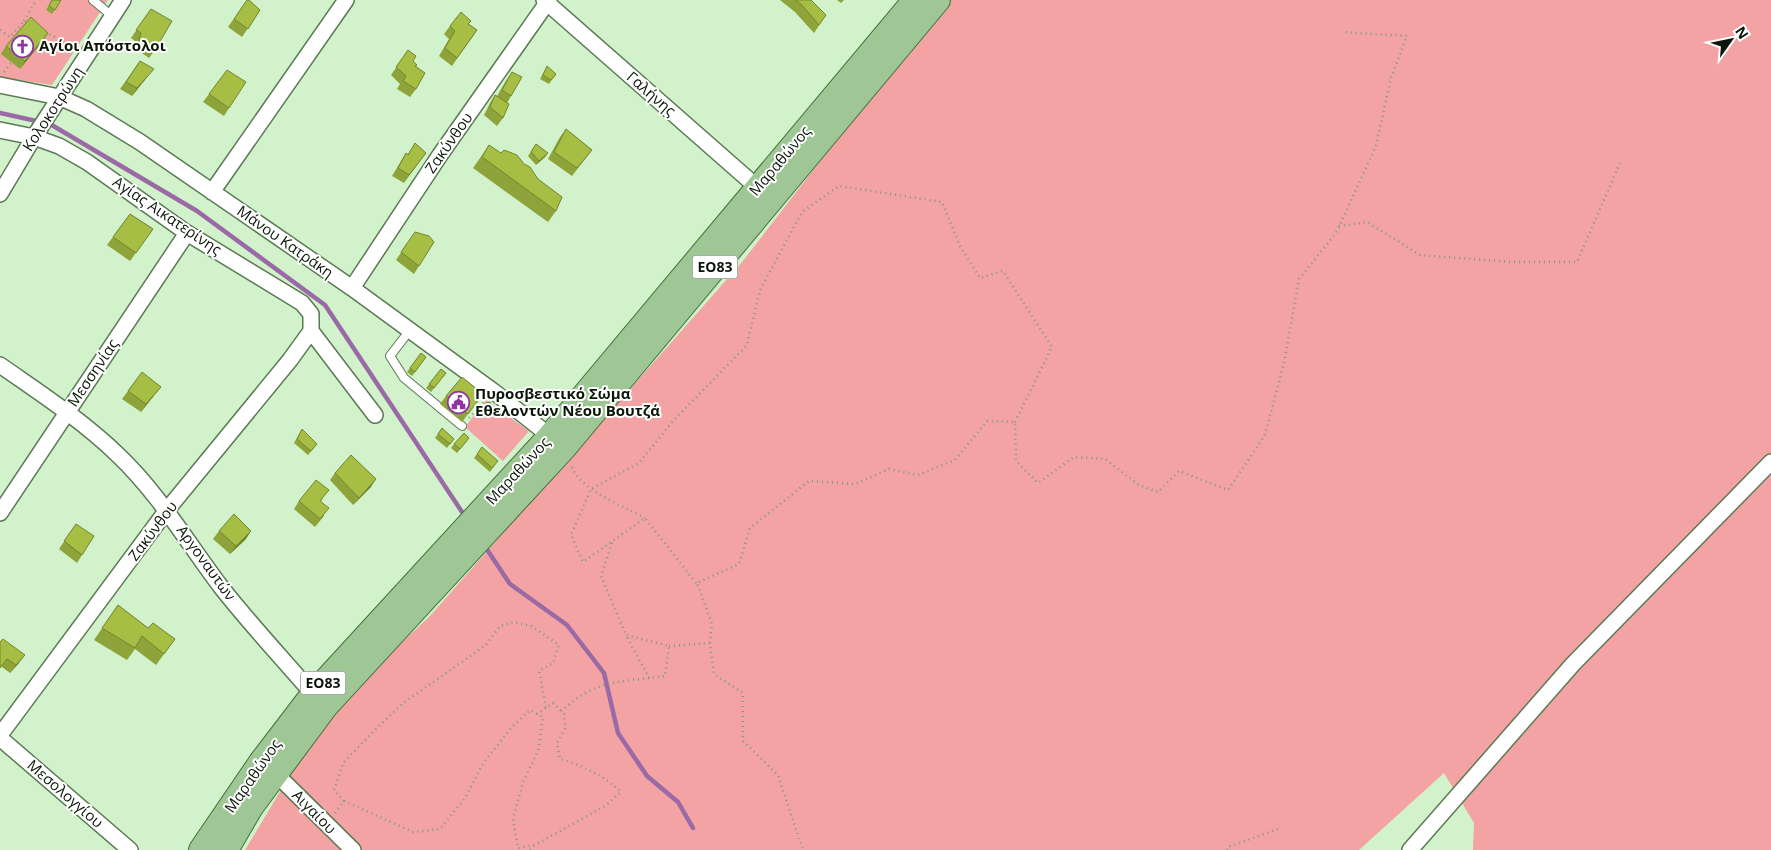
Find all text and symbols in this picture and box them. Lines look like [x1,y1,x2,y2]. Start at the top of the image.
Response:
north arrow [1706,15,1756,65]
text: N [1731,23,1753,43]
church icon: Αγίοι Απόστολοι [11,34,35,58]
place label: Αγίοι Απόστολοι [39,35,166,55]
street label: Κολοκοτρώνη [17,62,87,155]
street label: Γαλήνης [623,66,680,120]
street label: Ζακύνθου [420,108,476,177]
street label: Μαραθώνος [744,121,814,200]
street label: Αγίας Αικατερίνης [109,171,226,259]
street label: Μάνου Κατράκη [233,200,338,282]
road number: ΕΟ83 [692,256,738,278]
street label: Μεσσηνίας [62,335,122,410]
place label: Πυροσβεστικό Σώμα Εθελοντών Νέου Βουτζά [475,383,660,420]
public building icon: Πυροσβεστικό Σώμα Εθελοντών Νέου Βουτζά [447,391,471,415]
street label: Μαραθώνος [481,432,554,508]
street label: Ζακύνθου [123,496,181,564]
street label: Αργοναυτών [173,521,241,604]
road number: ΕΟ83 [300,671,346,694]
street label: Μαραθώνος [219,735,285,816]
street label: Μεσολογγίου [23,755,108,832]
street label: Αιγαίου [288,785,341,838]

